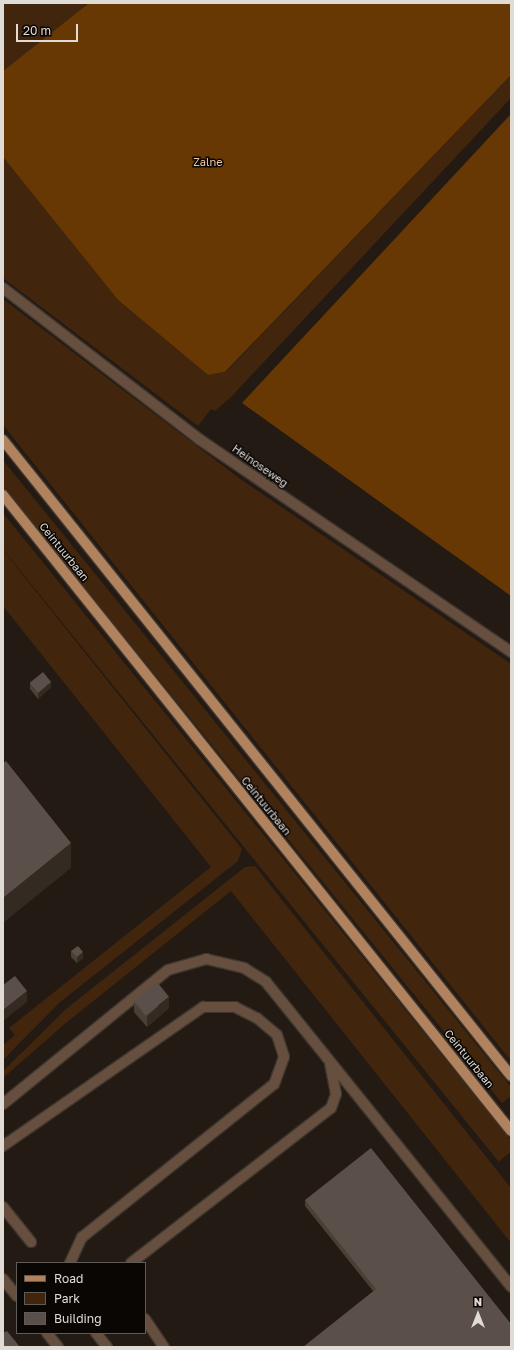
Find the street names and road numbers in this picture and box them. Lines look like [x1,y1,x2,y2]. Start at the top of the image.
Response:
street label: Heinoseweg [230,442,290,490]
street label: Ceintuurbaan [36,520,92,584]
street label: Ceintuurbaan [238,774,294,838]
street label: Ceintuurbaan [441,1027,497,1091]

